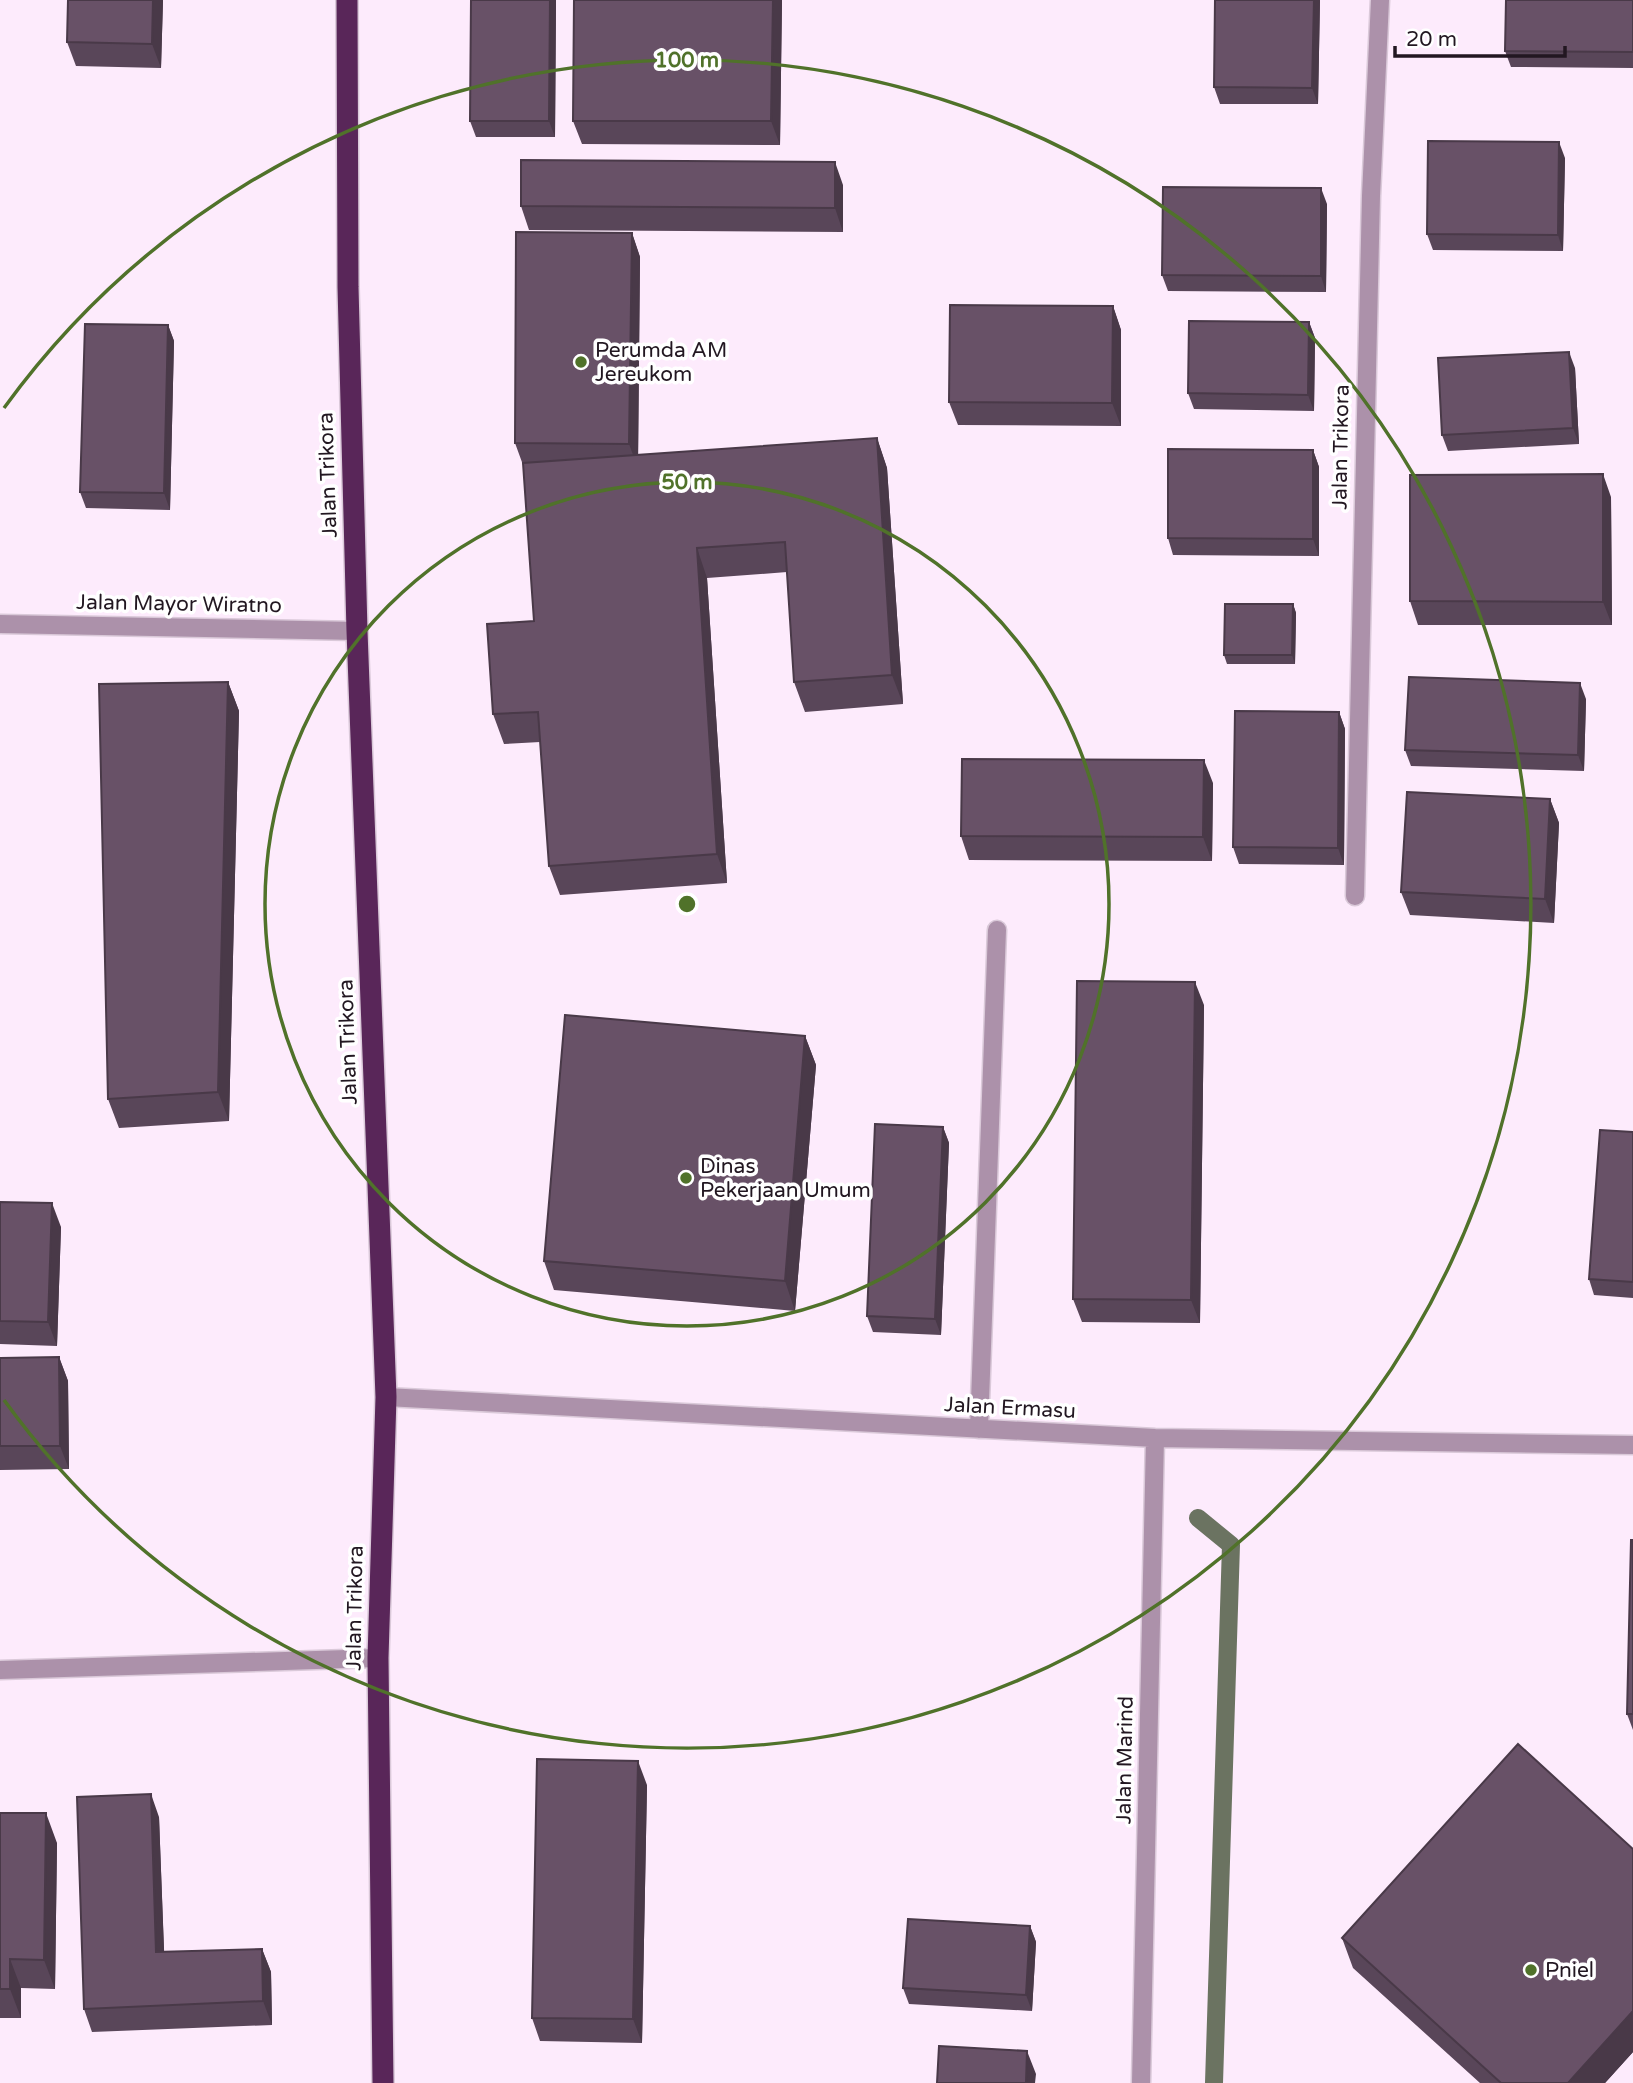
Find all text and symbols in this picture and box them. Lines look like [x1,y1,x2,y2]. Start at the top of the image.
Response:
scale bar [1395,14,1565,58]
text: 20 m [1406,27,1457,52]
text: 100 m [655,48,719,73]
place label: Perumda AM Jereukom [595,338,727,387]
marker: Perumda AM Jereukom [573,354,589,370]
street label: Jalan Trikora [1327,384,1355,510]
street label: Jalan Trikora [313,412,343,538]
text: 50 m [661,470,713,495]
street label: Jalan Mayor Wiratno [76,590,282,618]
centre of rings [675,892,699,916]
street label: Jalan Trikora [333,979,363,1105]
place label: Dinas Pekerjaan Umum [700,1154,871,1203]
marker: Dinas Pekerjaan Umum [678,1170,694,1186]
street label: Jalan Ermasu [943,1392,1077,1424]
street label: Jalan Trikora [341,1545,369,1671]
street label: Jalan Marind [1111,1696,1139,1824]
place label: Pniel [1545,1958,1594,1983]
marker: Pniel [1523,1962,1539,1978]

